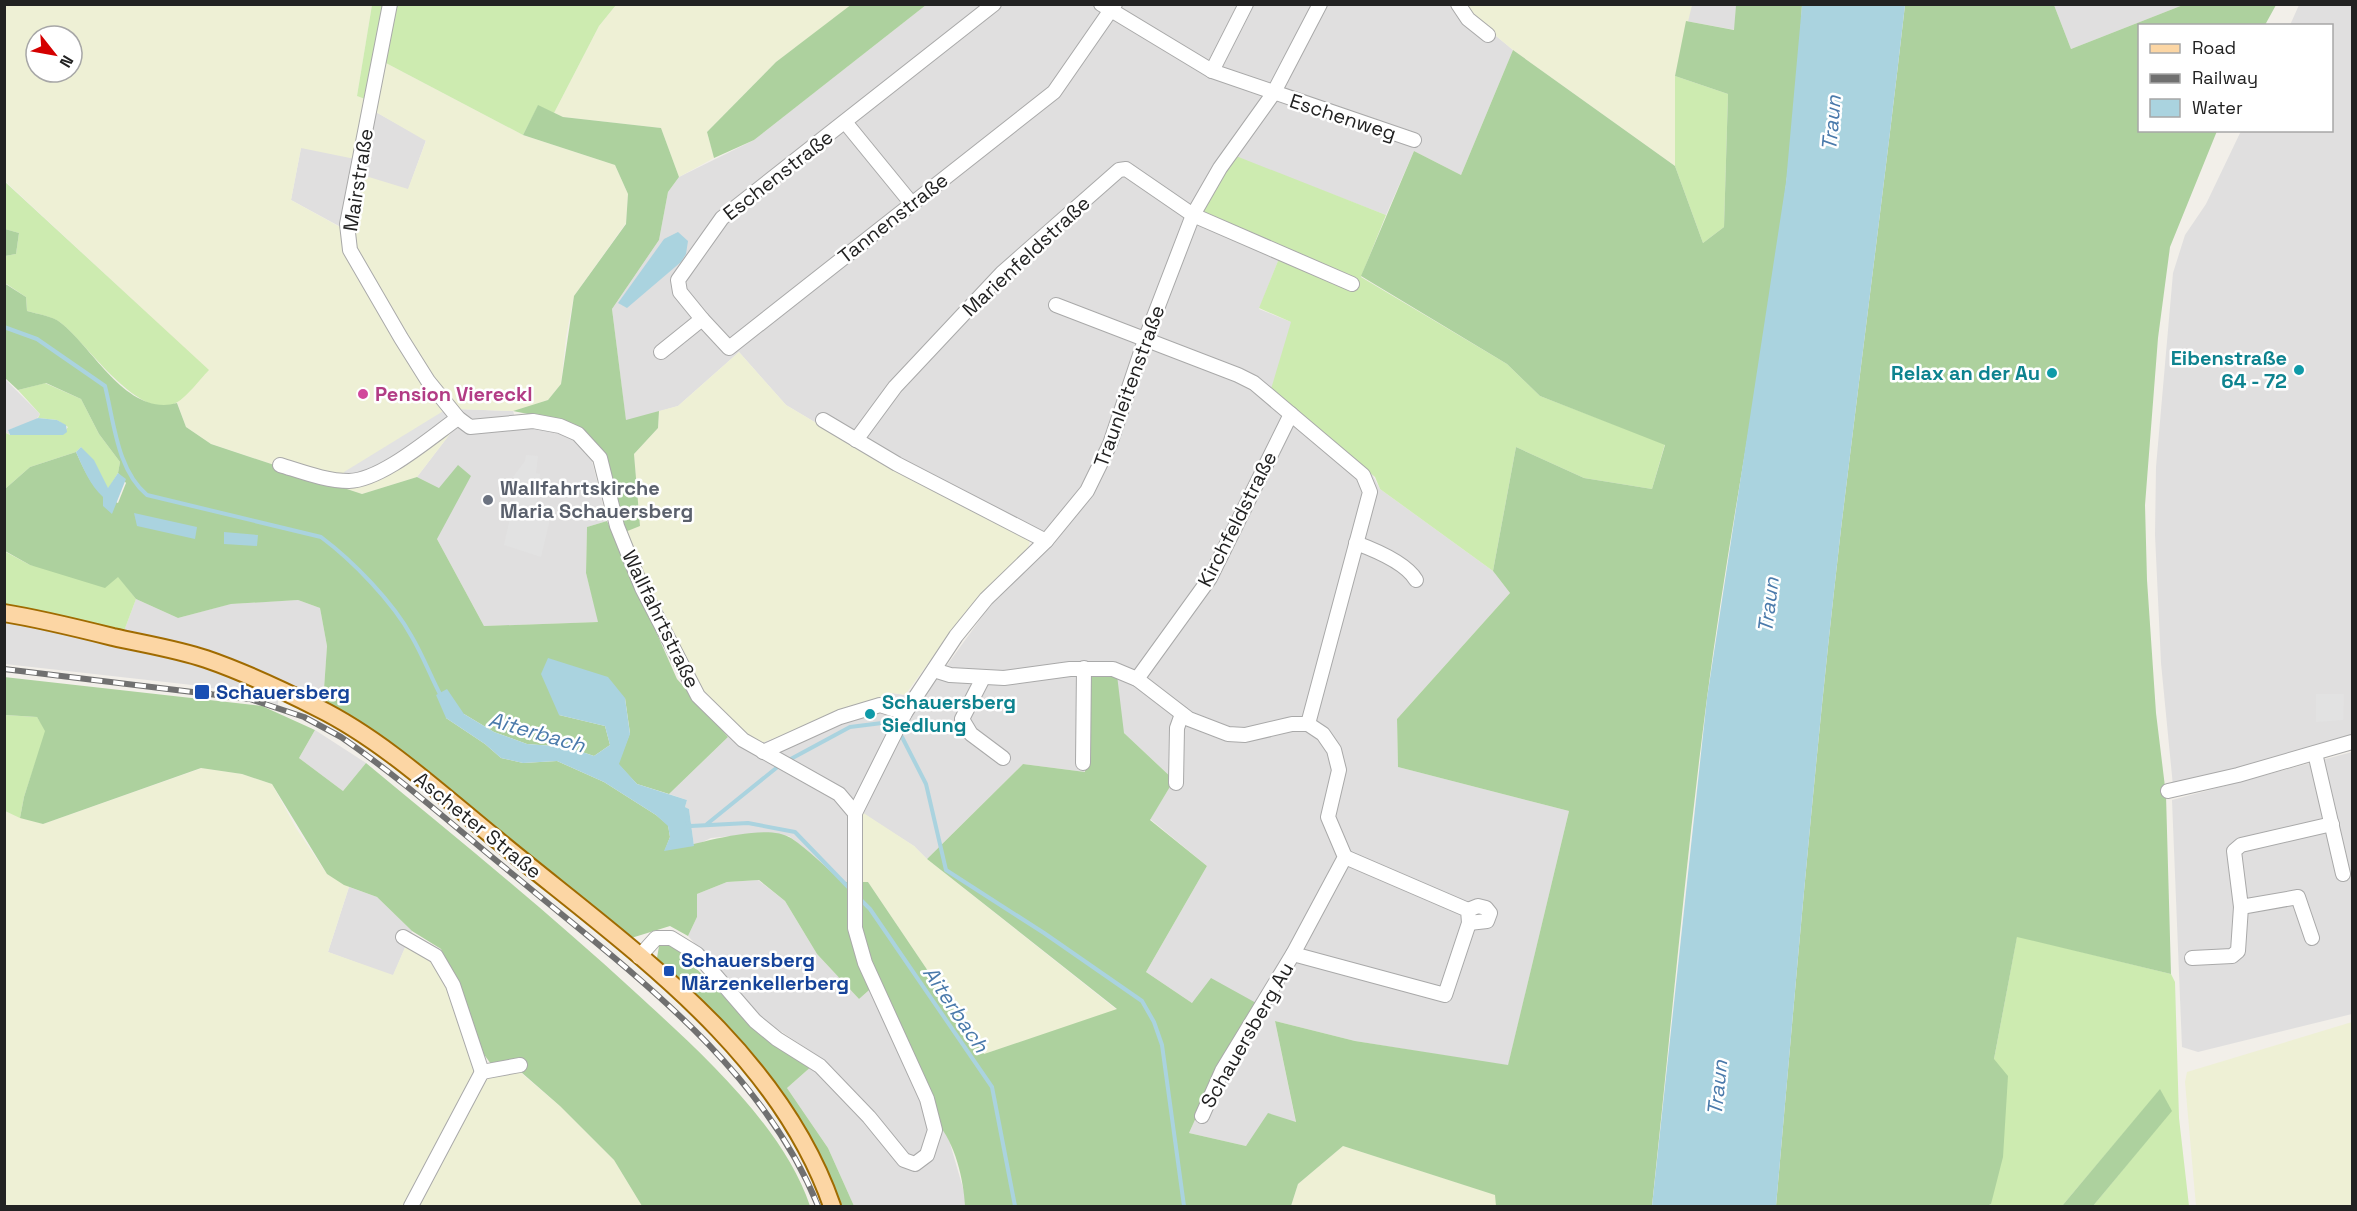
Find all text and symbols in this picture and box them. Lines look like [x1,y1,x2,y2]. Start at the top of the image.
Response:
north arrow [24,24,84,84]
legend [2138,24,2333,132]
text: Road [2192,36,2236,59]
text: N [55,51,78,71]
text: Railway [2192,66,2258,89]
street label: Eschenweg [1286,88,1400,146]
water label: Traun [1815,93,1847,152]
text: Water [2192,96,2243,119]
street label: Eschenstraße [718,124,838,226]
street label: Mairstraße [337,127,379,233]
street label: Tannenstraße [833,167,953,269]
street label: Marienfeldstraße [957,190,1095,322]
street label: Traunleitenstraße [1088,301,1170,471]
place label: Eibenstraße 64 - 72 [2171,345,2287,394]
place label: Relax an der Au [1891,360,2040,386]
marker: Eibenstraße 64 - 72 [2292,363,2306,377]
marker: Relax an der Au [2045,366,2059,380]
place label: Pension Viereckl [375,381,533,407]
marker: Pension Viereckl [356,387,370,401]
street label: Kirchfeldstraße [1192,447,1282,591]
place label: Wallfahrtskirche Maria Schauersberg [500,475,693,524]
marker: Wallfahrtskirche Maria Schauersberg [481,493,495,507]
street label: Wallfahrtstraße [616,546,706,692]
water label: Traun [1751,575,1785,634]
place label: Schauersberg [216,679,350,705]
marker: Schauersberg [193,683,211,701]
place label: Schauersberg Siedlung [882,689,1016,738]
water label: Aiterbach [486,705,589,759]
marker: Schauersberg Siedlung [863,707,877,721]
street label: Ascheter Straße [409,766,547,884]
place label: Schauersberg Märzenkellerberg [681,947,849,996]
street label: Schauersberg Au [1195,957,1299,1113]
water label: Aiterbach [917,961,995,1058]
marker: Schauersberg Märzenkellerberg [662,964,676,978]
water label: Traun [1701,1058,1733,1117]

